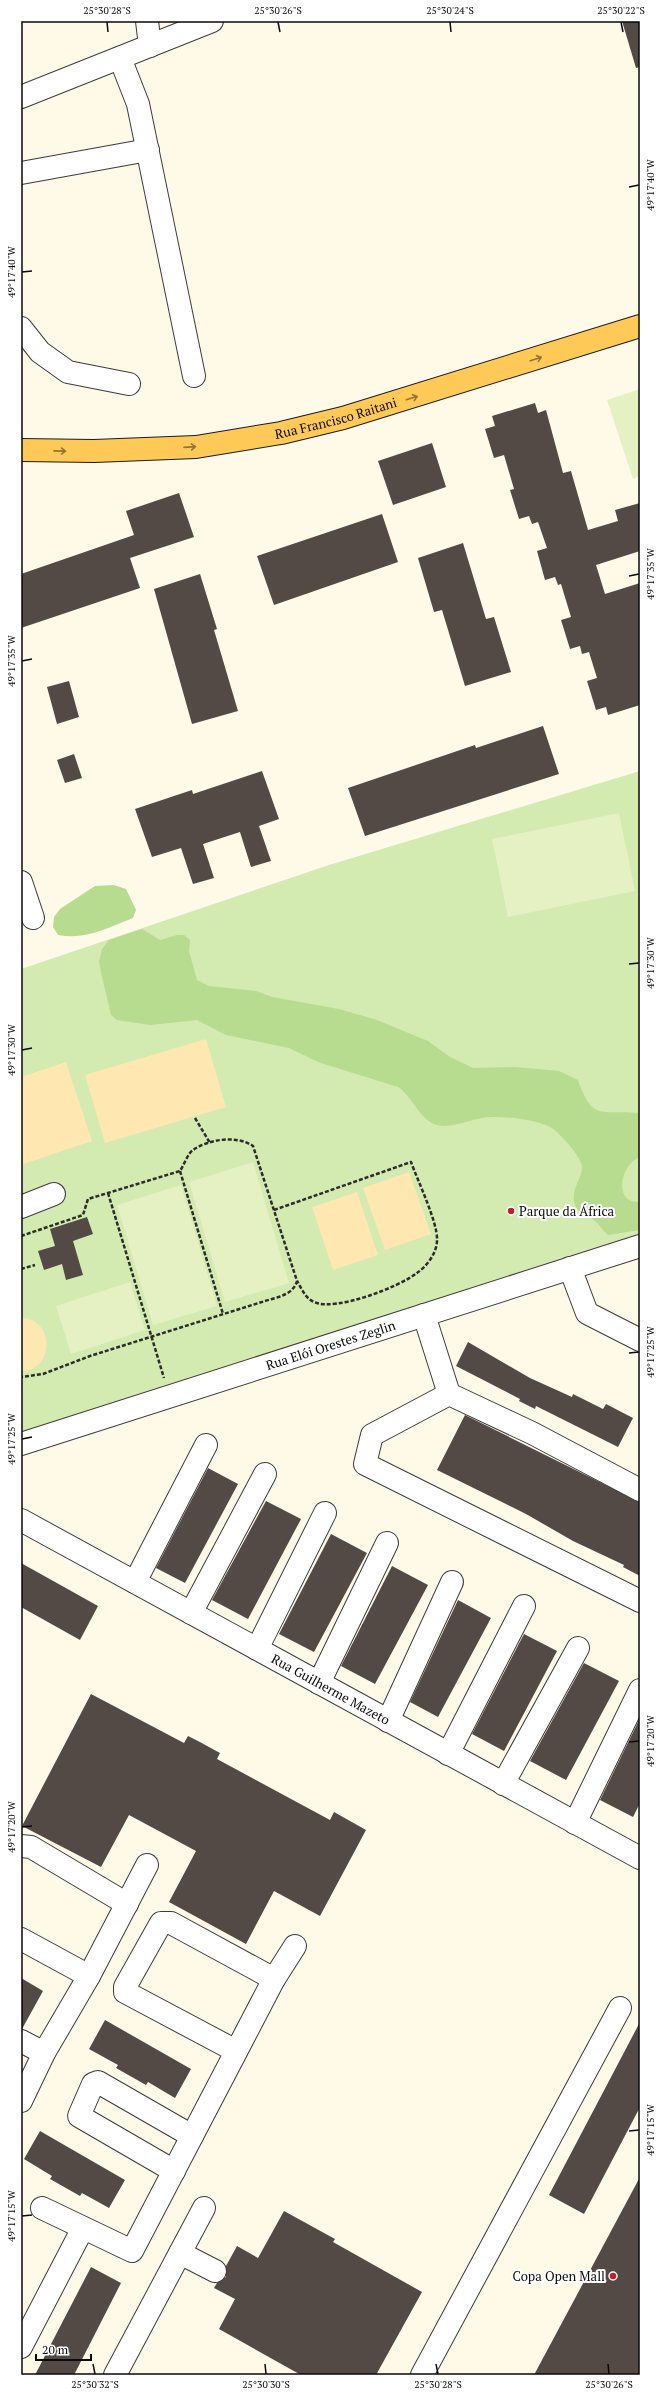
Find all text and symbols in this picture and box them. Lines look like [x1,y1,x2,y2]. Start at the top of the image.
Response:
text: 25°30'28"S [83,4,131,17]
text: 25°30'26"S [254,4,302,17]
text: 25°30'24"S [426,4,474,17]
text: 25°30'22"S [597,4,645,17]
text: 49°17'40"W [644,159,657,211]
text: 49°17'40"W [5,246,18,298]
one-way arrow [529,355,542,362]
street label: Rua Francisco Raitani [274,393,399,443]
one-way arrow [405,394,418,401]
one-way arrow [183,444,196,451]
one-way arrow [53,447,66,455]
text: 49°17'35"W [644,548,657,600]
text: 49°17'35"W [5,635,18,687]
text: 49°17'30"W [644,937,657,989]
text: 49°17'30"W [5,1024,18,1076]
place label: Parque da África [519,1202,615,1220]
marker: Parque da África [506,1206,516,1216]
street label: Rua Elói Orestes Zeglin [264,1316,398,1374]
text: 49°17'25"W [644,1326,657,1378]
text: 49°17'25"W [5,1413,18,1465]
street label: Rua Guilherme Mazeto [268,1650,393,1729]
text: 49°17'20"W [644,1715,657,1767]
text: 49°17'20"W [5,1801,18,1853]
text: 49°17'15"W [644,2104,657,2156]
text: 49°17'15"W [5,2190,18,2242]
place label: Copa Open Mall [513,2267,605,2285]
marker: Copa Open Mall [608,2271,618,2281]
scale bar [36,2336,91,2362]
text: 20 m [42,2342,69,2357]
text: 25°30'32"S [71,2378,119,2391]
text: 25°30'30"S [242,2378,290,2391]
text: 25°30'28"S [414,2378,462,2391]
text: 25°30'26"S [585,2378,633,2391]

